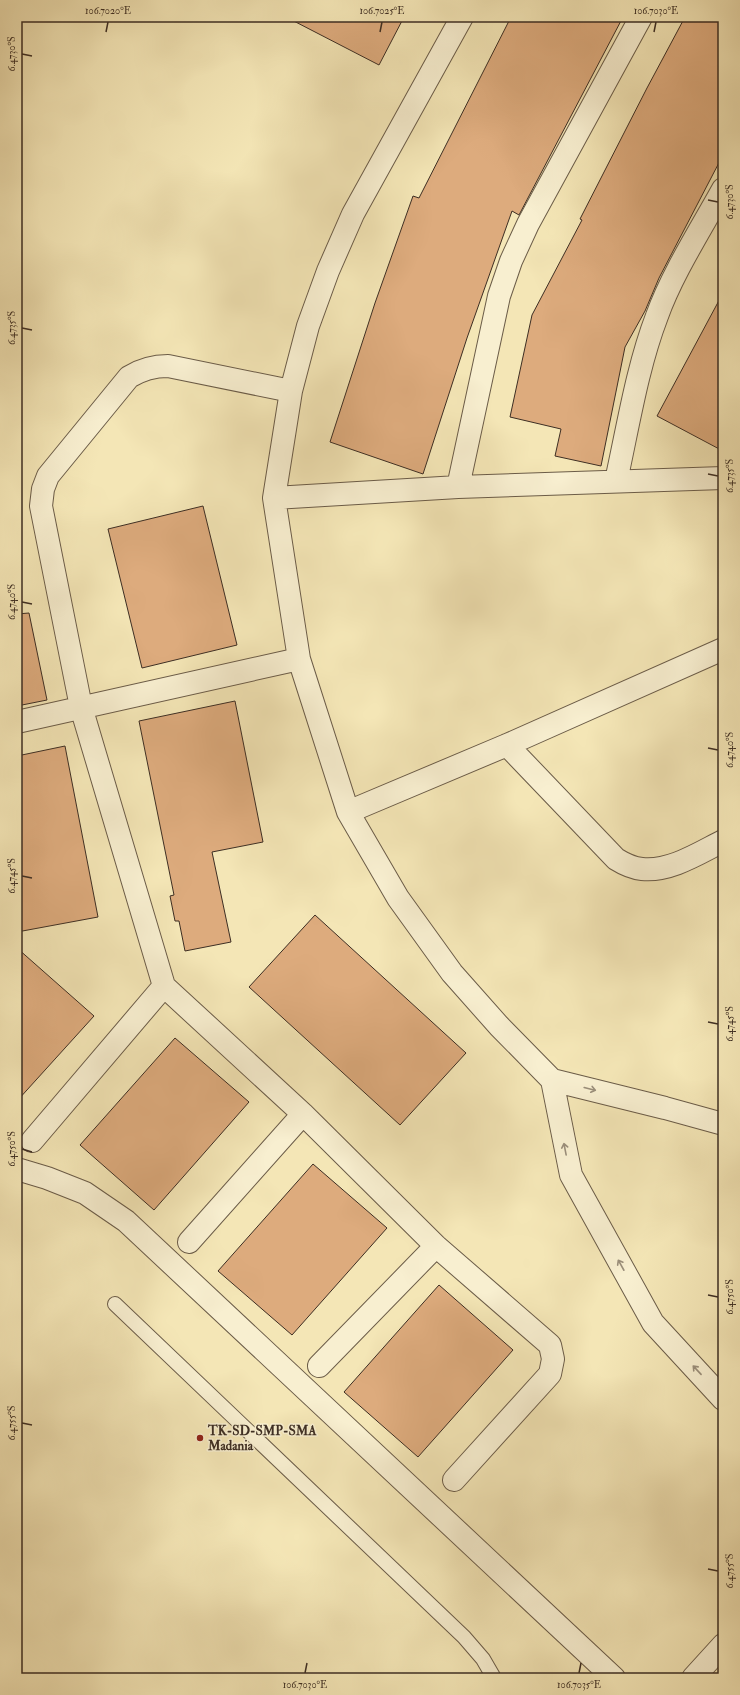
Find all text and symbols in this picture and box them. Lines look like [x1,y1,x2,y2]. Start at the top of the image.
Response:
text: 106.7020°E [85,5,131,17]
text: 106.7025°E [359,5,405,17]
text: 106.7030°E [634,5,678,17]
text: 6.4730°S [6,37,18,71]
text: 6.4730°S [724,185,736,219]
text: 6.4735°S [6,311,18,345]
text: 6.4735°S [724,459,736,493]
text: 6.4740°S [6,584,18,620]
text: 6.4740°S [724,732,736,768]
text: 6.4745°S [6,858,18,894]
text: 6.4745°S [724,1006,736,1042]
one-way arrow [583,1086,596,1093]
text: 6.4750°S [6,1131,18,1167]
one-way arrow [561,1143,569,1156]
one-way arrow [616,1260,624,1272]
text: 6.4750°S [724,1279,736,1315]
one-way arrow [692,1365,701,1375]
text: 6.4755°S [6,1406,18,1440]
place label: TK-SD-SMP-SMA Madania [207,1423,317,1454]
marker: TK-SD-SMP-SMA Madania [195,1433,205,1443]
text: 6.4755°S [724,1554,736,1588]
text: 106.7030°E [283,1679,327,1691]
text: 106.7035°E [557,1679,601,1691]

